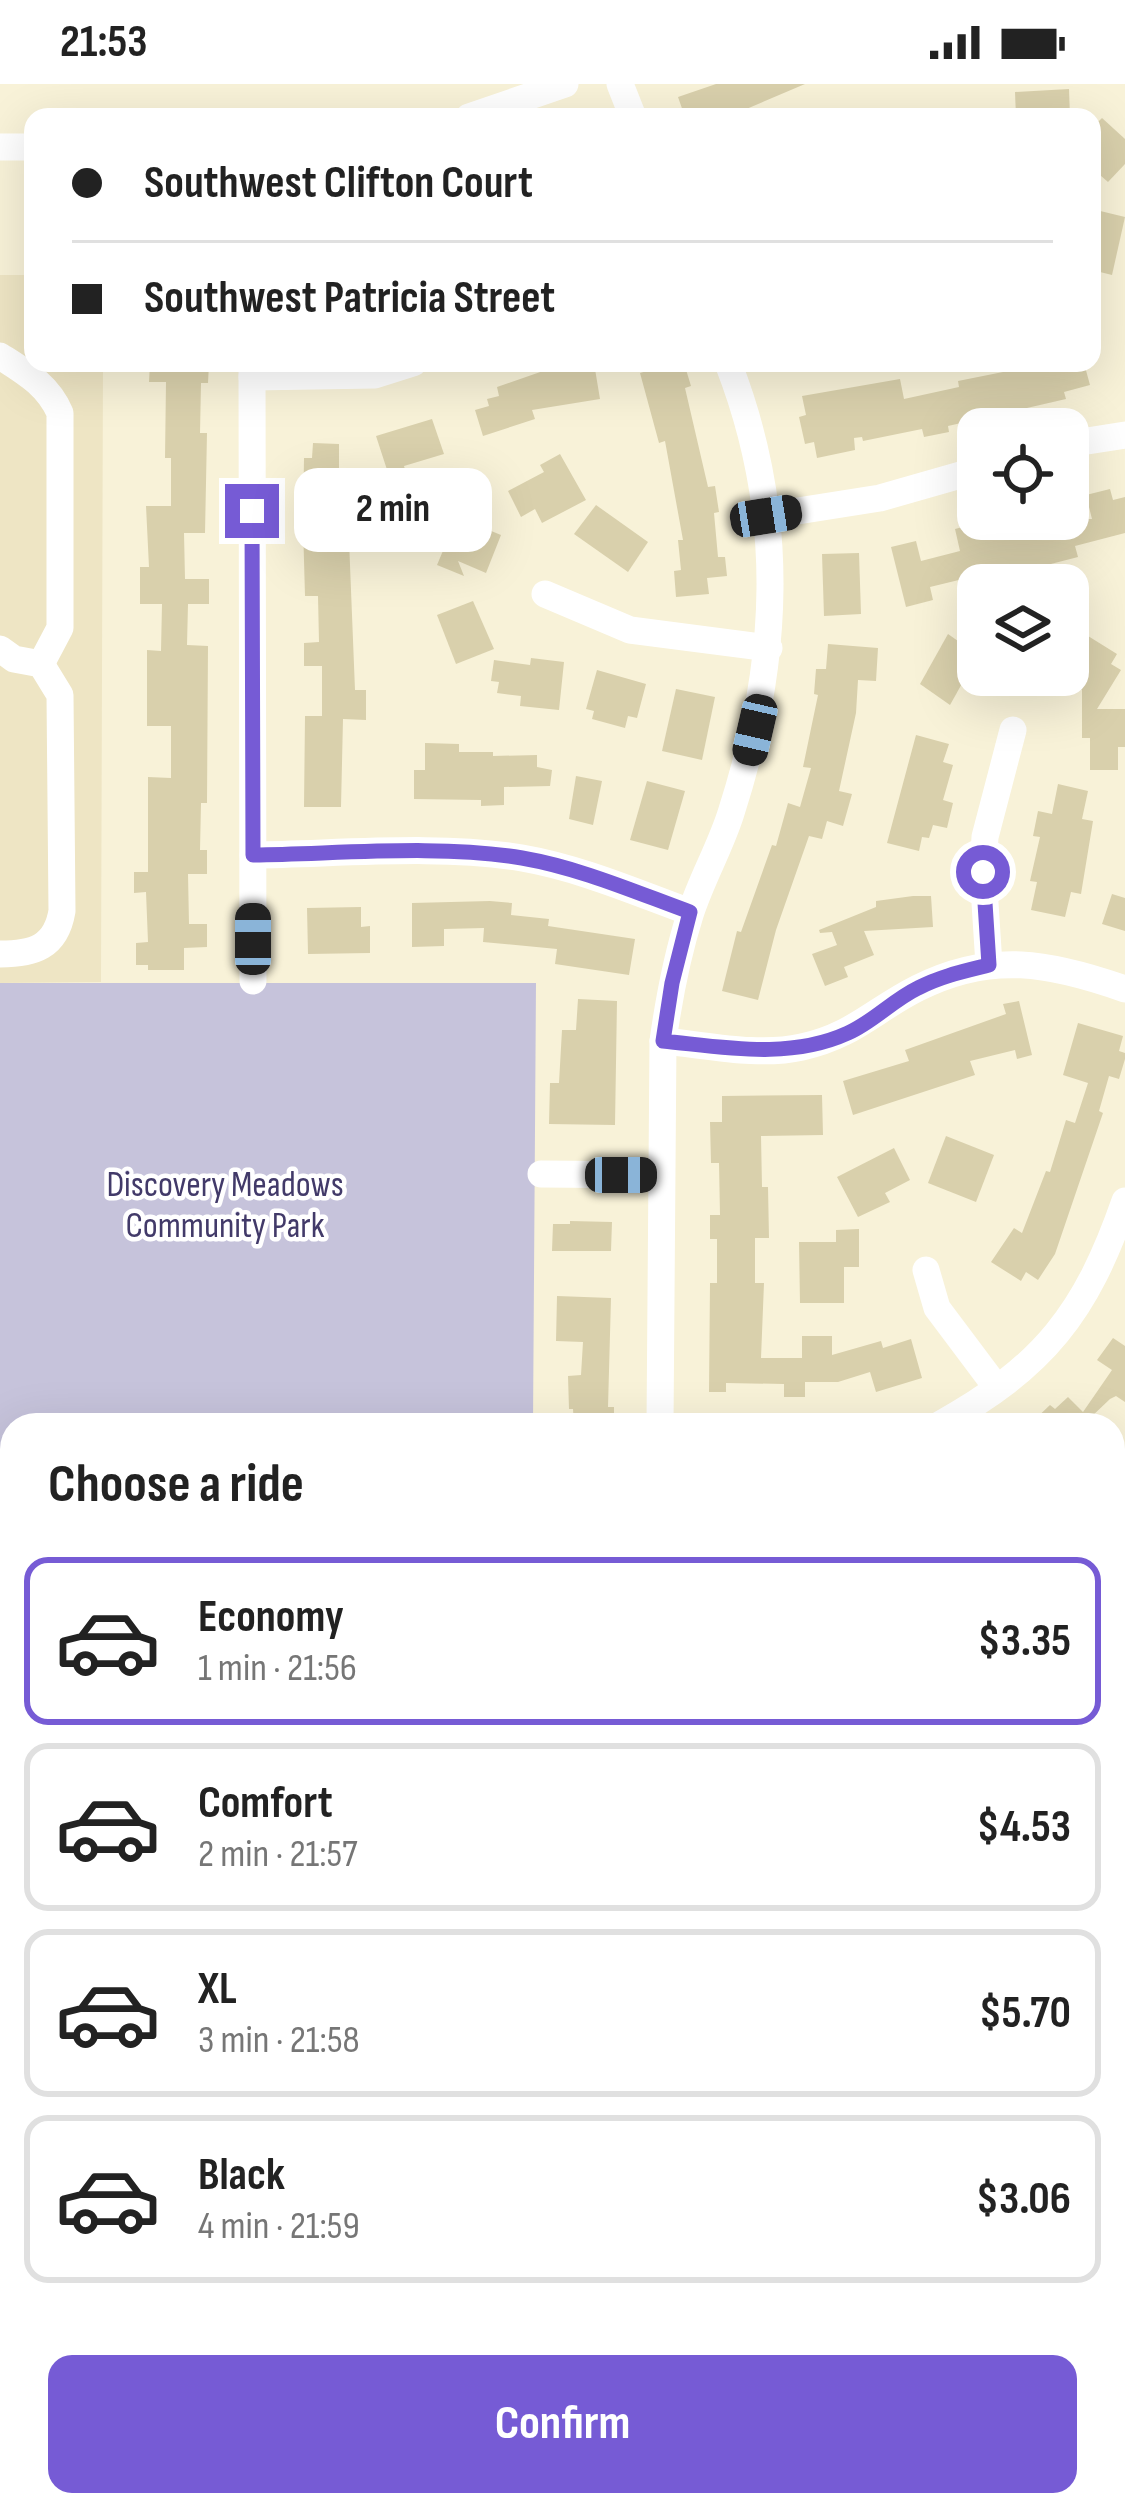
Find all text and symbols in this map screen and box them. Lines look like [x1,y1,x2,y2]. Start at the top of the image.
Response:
text: 21:53 [60,15,147,70]
text: Southwest Clifton Court [144,156,533,211]
text: Southwest Patricia Street [144,271,555,326]
map controls [957,408,1089,696]
button: locate [957,408,1089,540]
callout: 2 min [294,469,492,553]
route end [225,484,279,538]
text: 2 min [356,486,430,533]
car [728,493,804,539]
button: layers [957,564,1089,696]
car [729,691,781,769]
route start [956,845,1010,899]
car [235,903,271,975]
car [585,1157,657,1193]
park label: Discovery Meadows Community Park [106,1164,344,1248]
text: Choose a ride [48,1452,304,1517]
icon: car [54,1587,162,1695]
text: Economy [198,1590,344,1645]
text: $3.35 [978,1614,1071,1669]
text: 1 min · 21:56 [198,1645,357,1692]
icon: car [54,1773,162,1881]
text: Comfort [198,1776,333,1831]
text: $4.53 [977,1800,1071,1855]
text: 2 min · 21:57 [198,1831,358,1878]
icon: car [54,1959,162,2067]
text: XL [198,1962,237,2017]
text: $5.70 [979,1986,1071,2041]
text: 3 min · 21:58 [198,2017,360,2064]
icon: car [54,2145,162,2253]
text: Black [198,2148,285,2203]
text: $3.06 [976,2172,1071,2227]
text: 4 min · 21:59 [198,2203,360,2250]
button: Confirm [48,2355,1077,2493]

